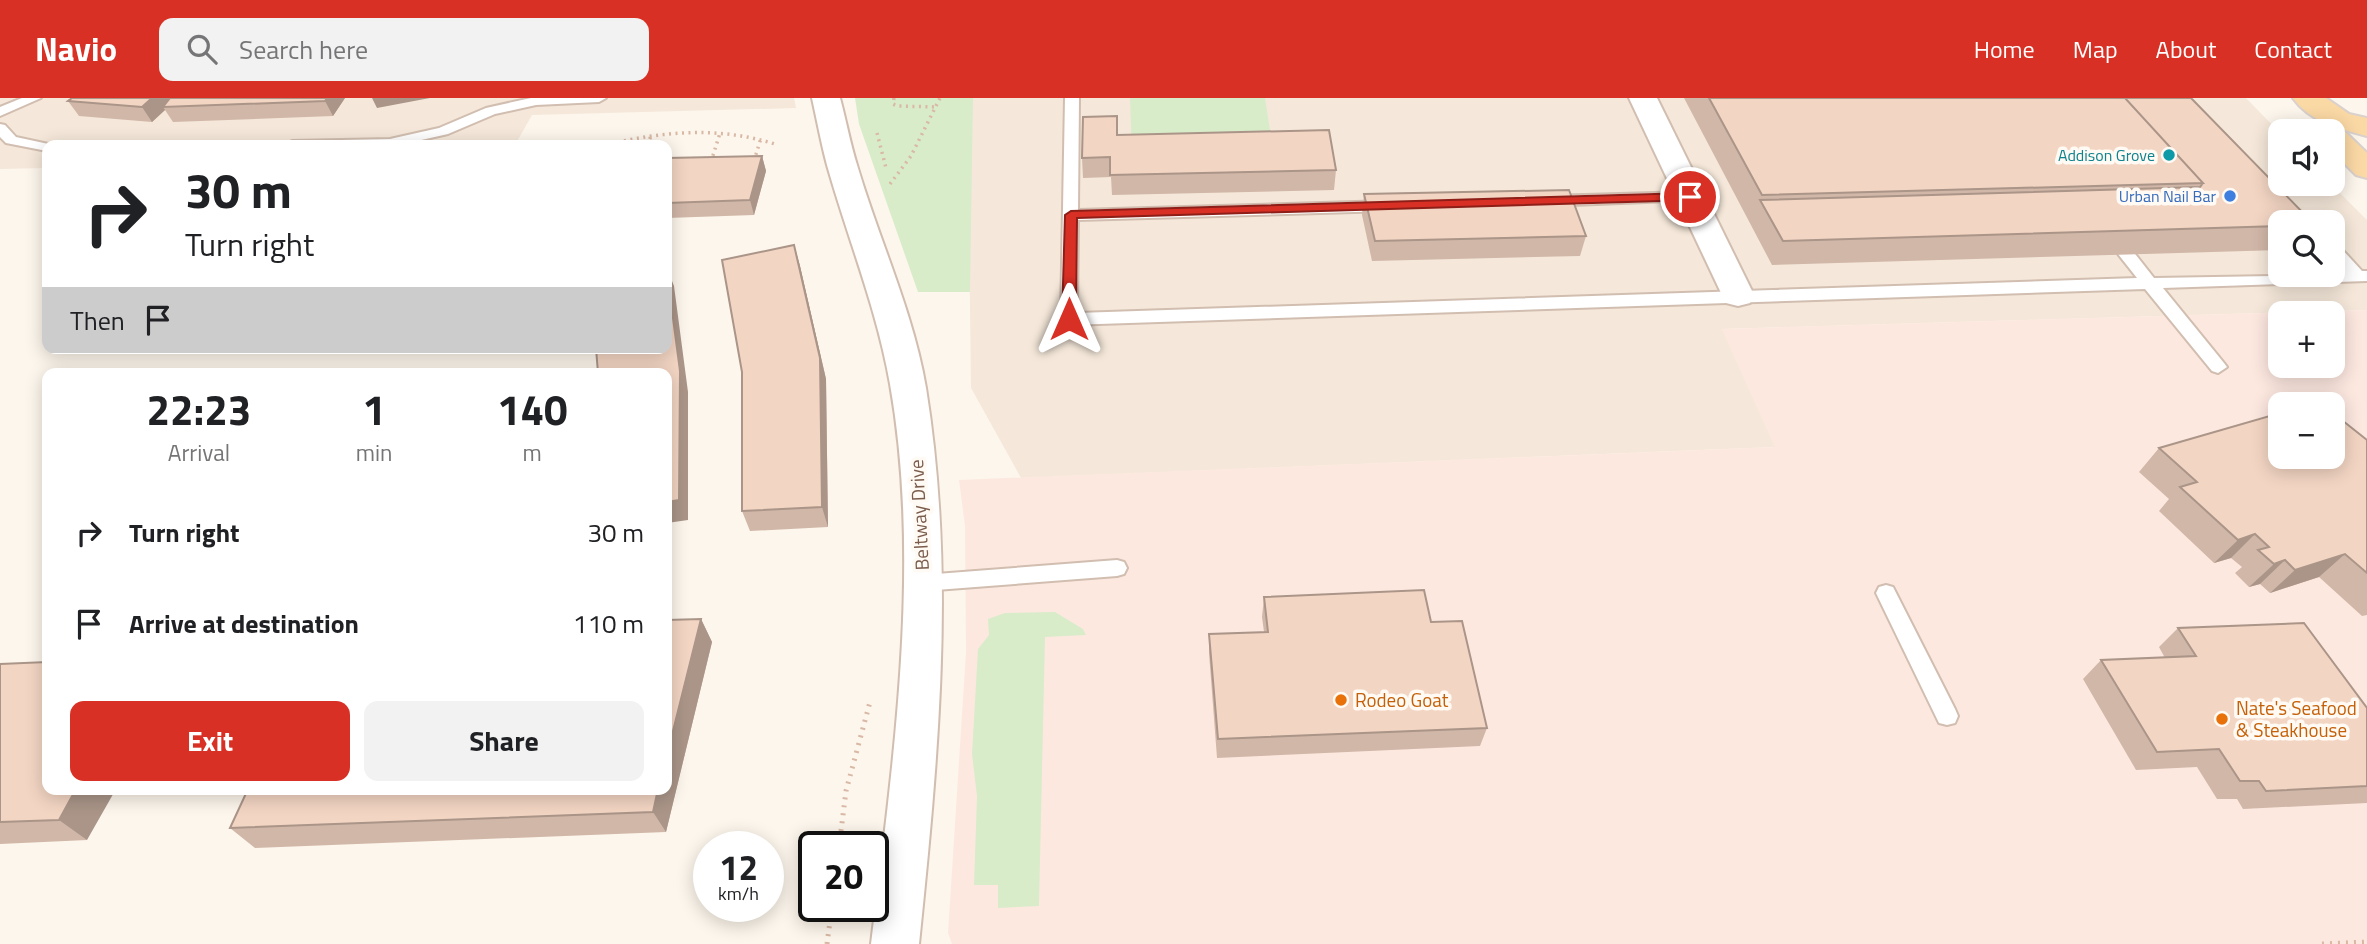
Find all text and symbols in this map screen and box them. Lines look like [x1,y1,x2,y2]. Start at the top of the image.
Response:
search box [159,18,649,81]
text: Navio [35,24,117,74]
icon: search [183,30,221,68]
text: Search here [239,30,368,69]
text: Home [1974,31,2035,67]
text: Map [2073,31,2118,67]
text: About [2156,31,2216,67]
text: Contact [2254,31,2332,67]
map controls [2268,119,2345,469]
button: sound [2268,119,2345,196]
place label: Addison Grove [2058,143,2155,167]
marker: Addison Grove [2161,147,2177,163]
text: 30 m [185,152,292,227]
pin [1660,167,1720,227]
icon: right [70,168,161,259]
icon: arrive [1671,178,1709,216]
place label: Urban Nail Bar [2119,184,2216,208]
marker: Urban Nail Bar [2222,188,2238,204]
button: search [2268,210,2345,287]
text: Turn right [185,220,314,268]
position arrow [1032,282,1106,356]
text: Then [70,301,125,340]
icon: arrive [139,301,177,339]
button: + [2268,301,2345,378]
text: 22:23 [146,377,251,441]
text: 1 [362,377,386,441]
text: 140 [497,377,567,441]
button: − [2268,392,2345,469]
text: Arrival [168,435,230,470]
text: min [356,435,392,470]
text: m [523,435,542,470]
street label: Beltway Drive [901,459,936,571]
text: Turn right [129,513,240,552]
text: 30 m [587,513,644,552]
icon: right [70,514,108,552]
text: Arrive at destination [129,604,359,643]
text: 110 m [573,604,644,643]
icon: arrive [70,605,108,643]
place label: Rodeo Goat [1355,685,1449,714]
marker: Rodeo Goat [1333,692,1349,708]
place label: Nate's Seafood & Steakhouse [2236,693,2357,744]
button: Exit [70,701,350,781]
button: Share [364,701,644,781]
marker: Nate's Seafood & Steakhouse [2214,711,2230,727]
speed limit sign: 20 [798,831,889,922]
text: 12 [719,840,758,894]
text: km/h [718,880,759,907]

